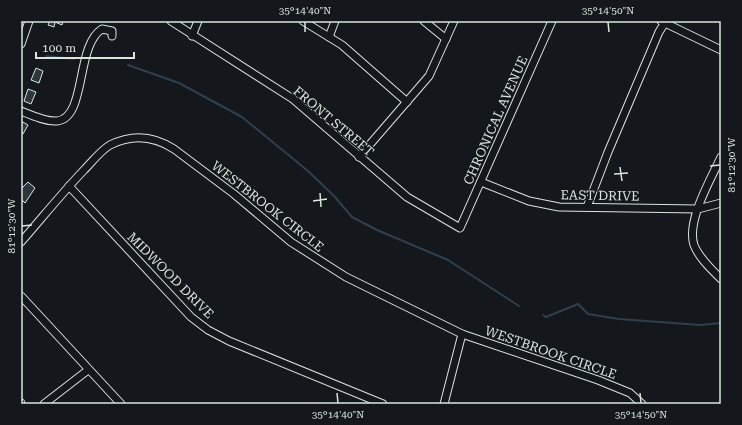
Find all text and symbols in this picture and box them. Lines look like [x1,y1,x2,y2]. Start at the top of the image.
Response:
text: 35°14'40"N [279,5,331,16]
text: 35°14'50"N [582,5,634,16]
scale bar [36,34,134,60]
text: 100 m [42,41,76,55]
street label: CHRONICAL AVENUE [460,53,531,187]
street label: FRONT STREET [290,83,377,160]
text: 81°12'30"W [726,137,737,192]
street label: WESTBROOK CIRCLE [209,158,327,255]
street label: EAST DRIVE [560,187,640,204]
text: 81°12'30"W [6,198,17,253]
street label: MIDWOOD DRIVE [124,229,217,322]
street label: WESTBROOK CIRCLE [483,323,619,382]
text: 35°14'40"N [312,409,364,420]
text: 35°14'50"N [615,409,667,420]

